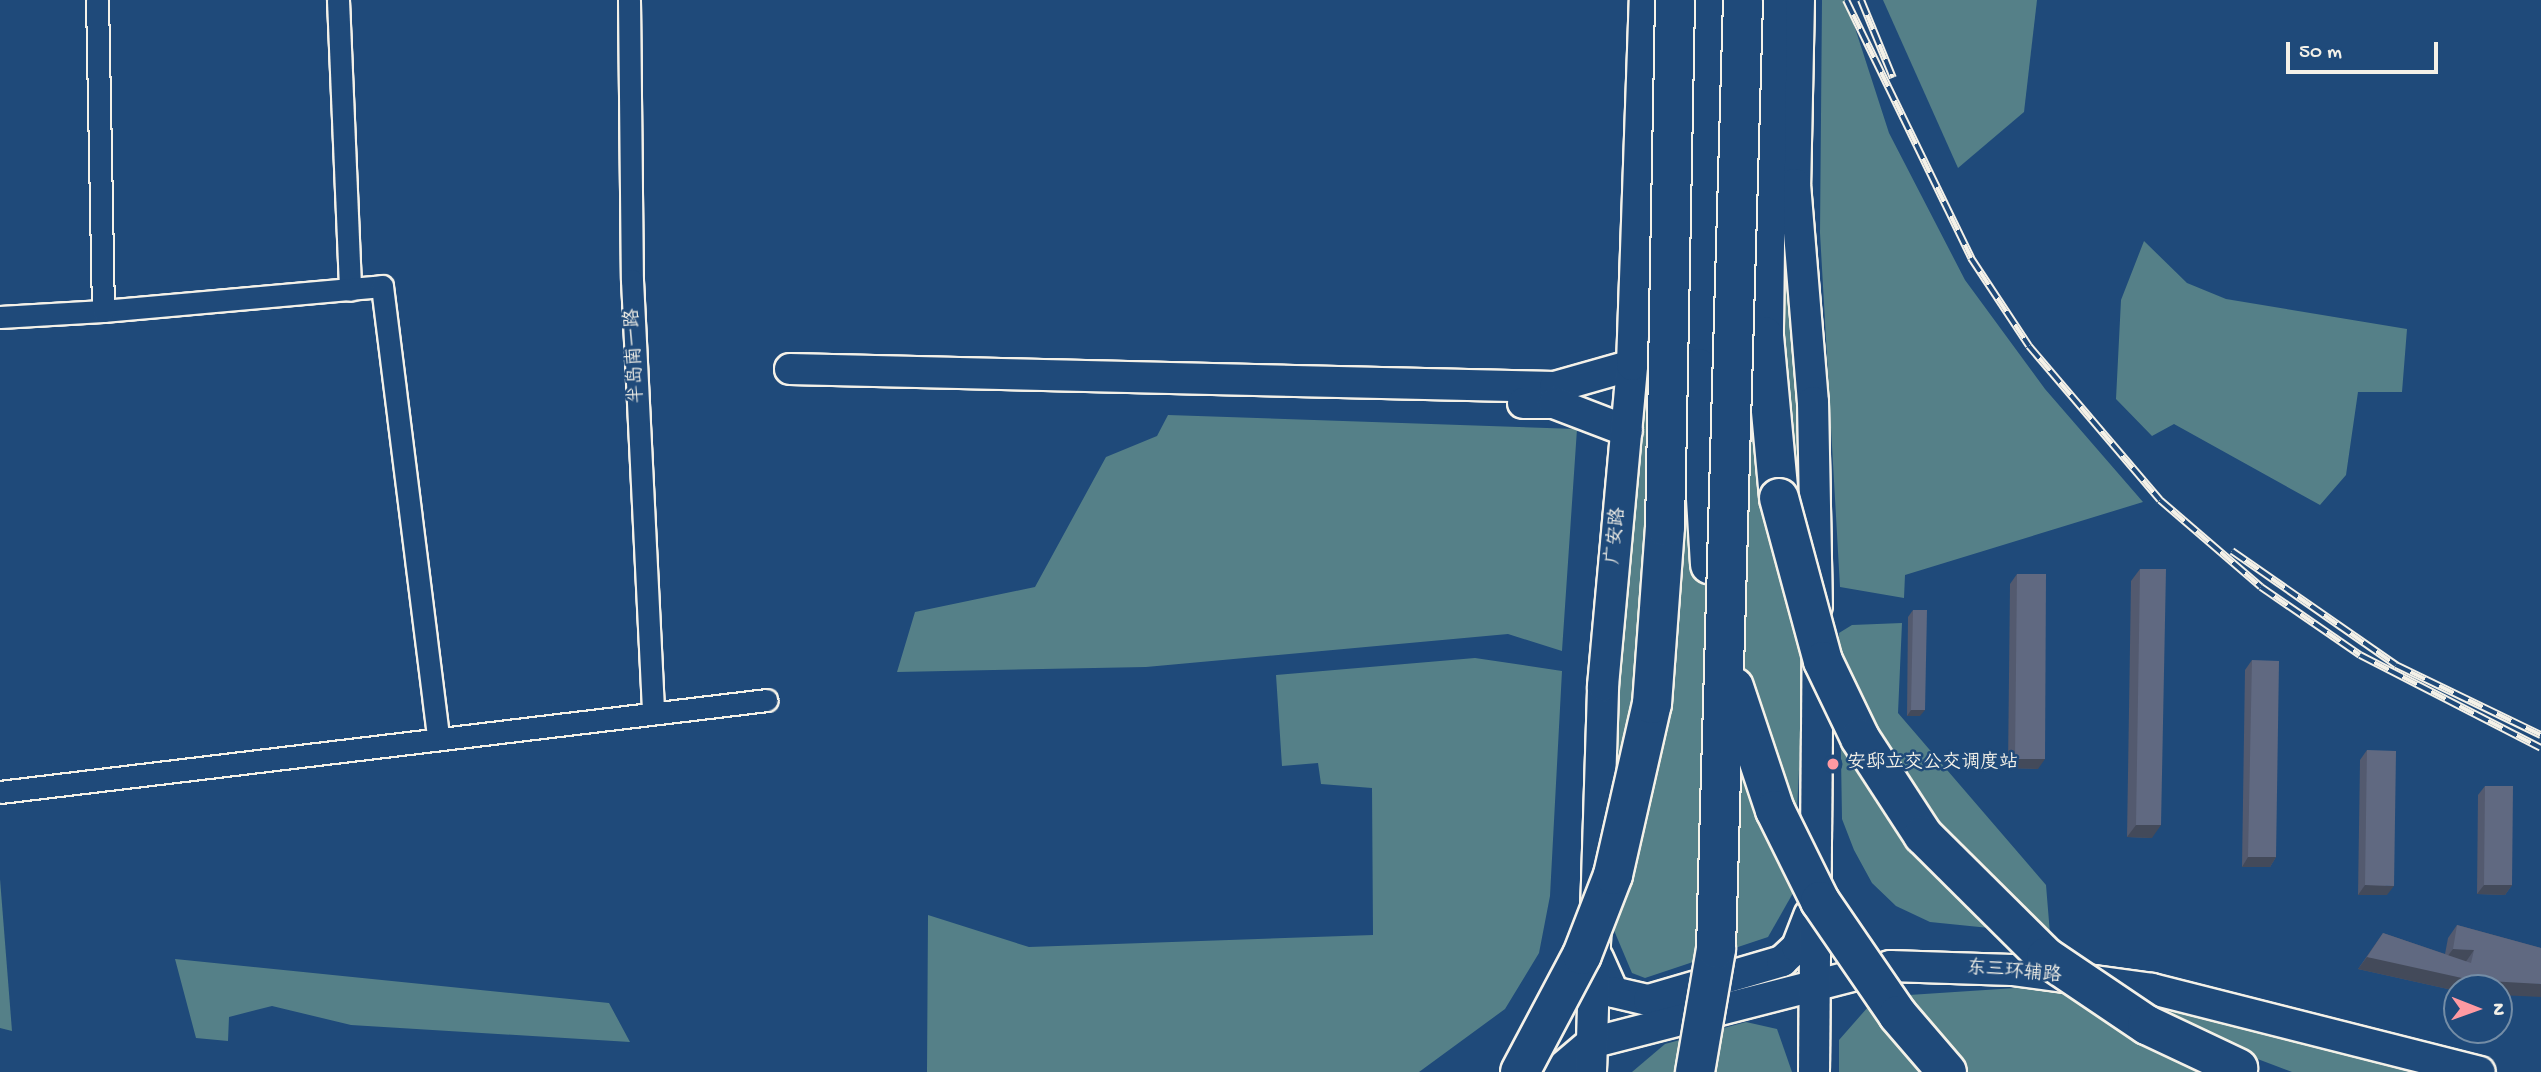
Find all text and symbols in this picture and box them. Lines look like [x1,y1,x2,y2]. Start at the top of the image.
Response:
scale bar [2289,28,2441,72]
text: 50 m [2299,41,2342,66]
street label: 半岛南一路 [622,308,650,404]
street label: 广安路 [1603,506,1631,566]
place label: 安邸立交公交调度站 [1847,753,2018,775]
marker: 安邸立交公交调度站 [1825,756,1841,772]
street label: 东三环辅路 [1966,958,2062,988]
north arrow [2443,974,2513,1044]
text: N [2486,1003,2509,1016]

